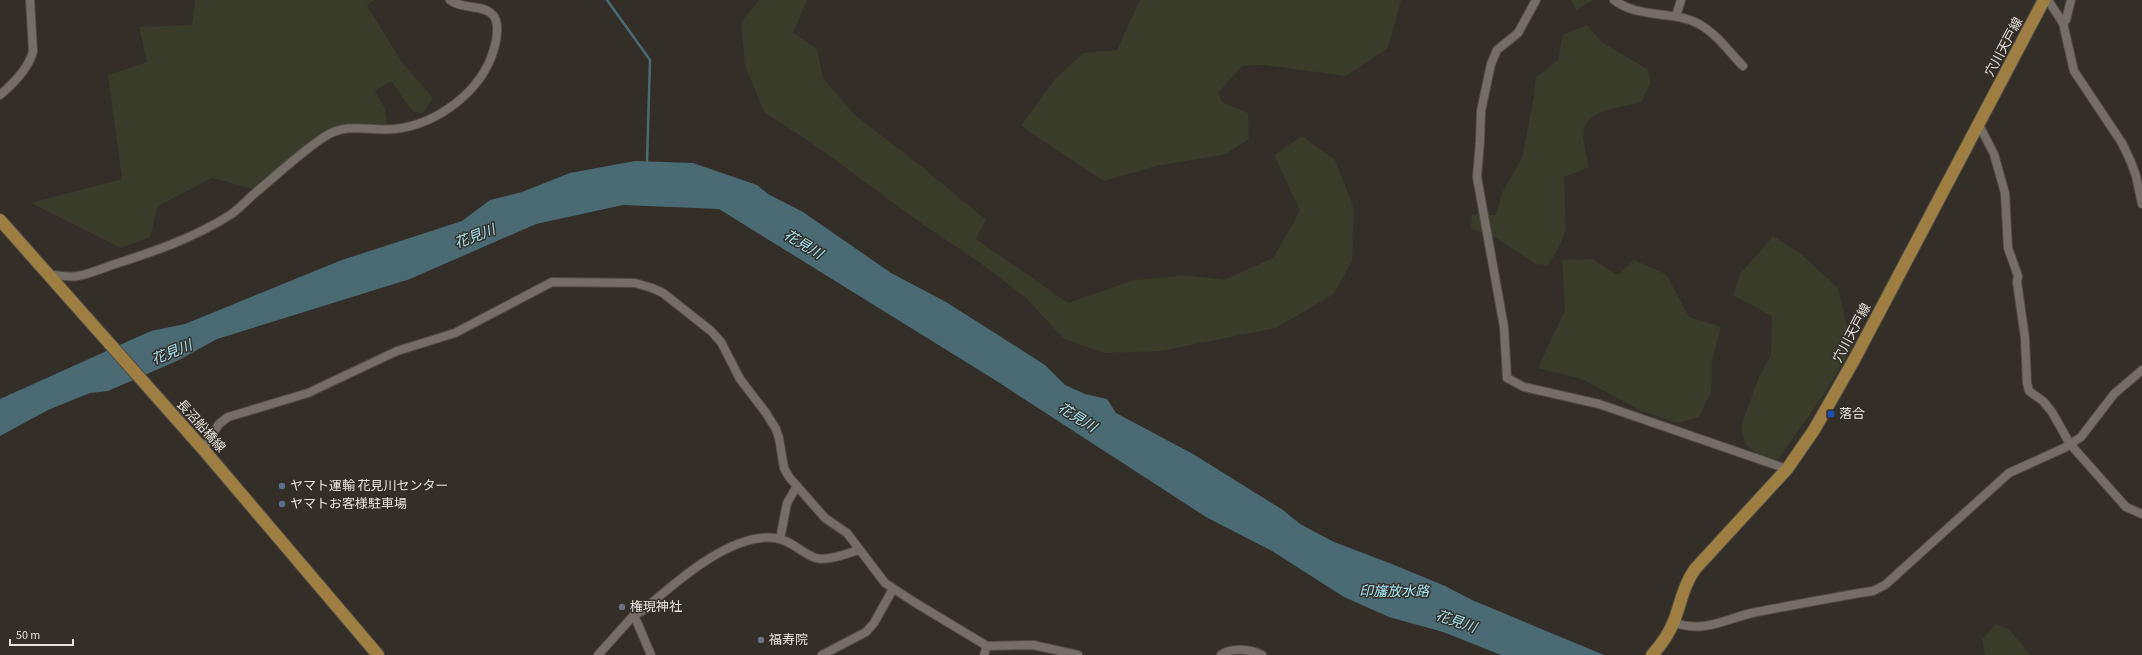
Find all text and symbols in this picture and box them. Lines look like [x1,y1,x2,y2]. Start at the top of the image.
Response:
street label: 穴川天戸線 [1981,14,2027,80]
water label: 花見川 [452,219,500,254]
water label: 花見川 [780,226,828,265]
street label: 穴川天戸線 [1829,300,1875,366]
water label: 花見川 [149,335,197,370]
street label: 長沼船橋線 [173,396,229,456]
water label: 花見川 [1054,398,1102,439]
place label: 落合 [1839,405,1865,423]
marker: 落合 [1826,409,1836,419]
place label: ヤマト運輸 花見川センター [290,477,449,495]
marker: ヤマト運輸 花見川センター [277,481,287,491]
place label: ヤマトお客様駐車場 [290,495,407,513]
marker: ヤマトお客様駐車場 [277,499,287,509]
water label: 印旛放水路 [1359,582,1430,602]
place label: 権現神社 [630,598,682,616]
marker: 権現神社 [617,602,627,612]
water label: 花見川 [1433,606,1481,639]
scale bar [10,621,73,647]
text: 50 m [16,627,40,644]
place label: 福寿院 [769,631,808,649]
marker: 福寿院 [756,635,766,645]

